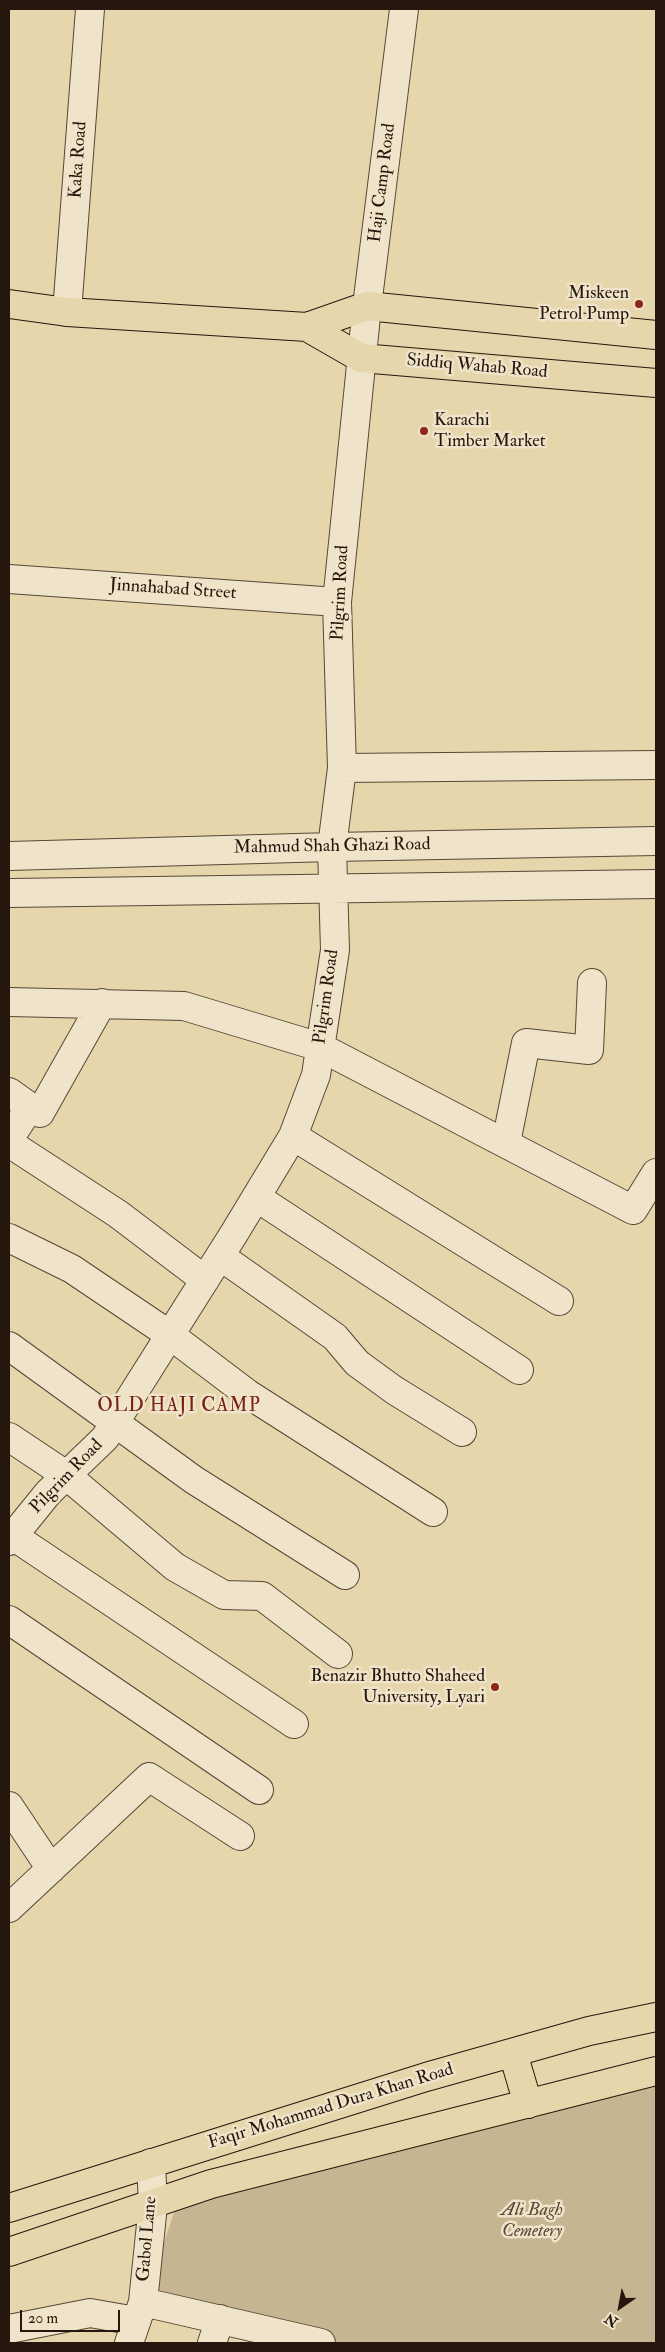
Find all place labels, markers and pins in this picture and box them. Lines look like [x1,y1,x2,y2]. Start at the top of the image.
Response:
place label: Miskeen Petrol Pump [539,283,629,326]
marker: Miskeen Petrol Pump [633,298,645,310]
place label: Karachi Timber Market [434,410,546,452]
marker: Karachi Timber Market [418,425,430,437]
place label: Benazir Bhutto Shaheed University, Lyari [310,1666,485,1708]
marker: Benazir Bhutto Shaheed University, Lyari [489,1681,501,1693]

